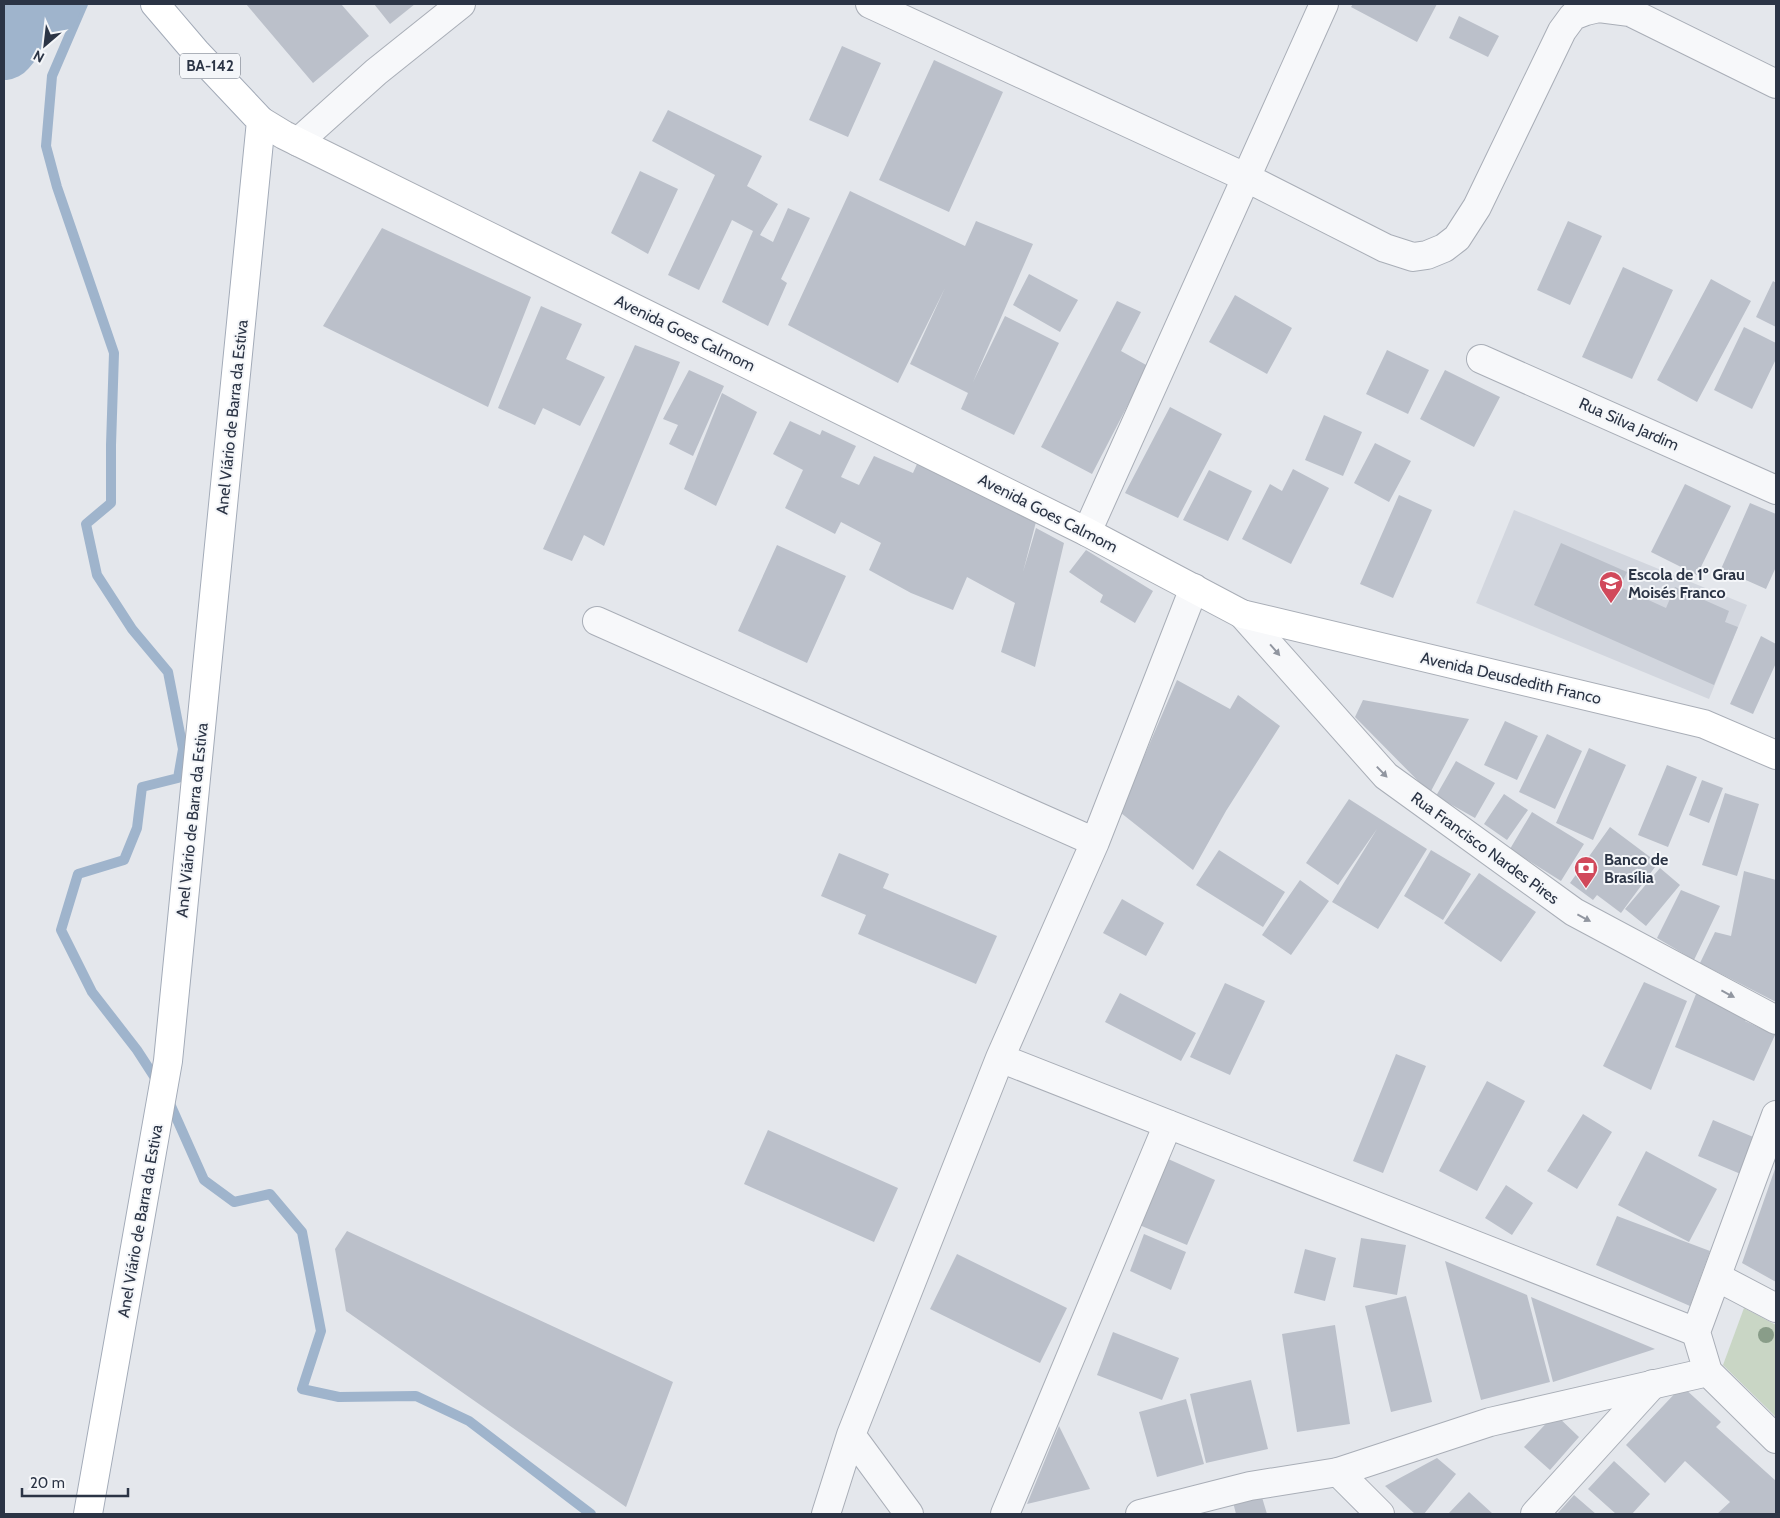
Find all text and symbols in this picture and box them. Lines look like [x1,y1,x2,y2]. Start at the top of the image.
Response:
north arrow [20,20,70,70]
text: N [30,46,47,67]
road number: BA-142 [180,54,240,78]
street label: Avenida Goes Calmom [612,291,758,375]
street label: Anel Viário de Barra da Estiva [212,318,252,515]
street label: Rua Silva Jardim [1576,394,1682,454]
street label: Avenida Goes Calmom [975,470,1121,556]
place label: Escola de 1º Grau Moisés Franco [1628,565,1745,602]
school or university icon: Escola de 1º Grau Moisés Franco [1598,570,1624,604]
one-way arrow [1269,644,1280,657]
street label: Avenida Deusdedith Franco [1419,648,1603,708]
street label: Anel Viário de Barra da Estiva [172,721,212,918]
one-way arrow [1376,765,1388,777]
street label: Rua Francisco Nardes Pires [1407,788,1563,908]
place label: Banco de Brasília [1604,850,1668,887]
bank icon: Banco de Brasília [1573,855,1599,889]
one-way arrow [1577,914,1592,922]
one-way arrow [1721,990,1735,998]
street label: Anel Viário de Barra da Estiva [114,1123,166,1319]
scale bar [22,1466,129,1498]
text: 20 m [30,1474,65,1492]

